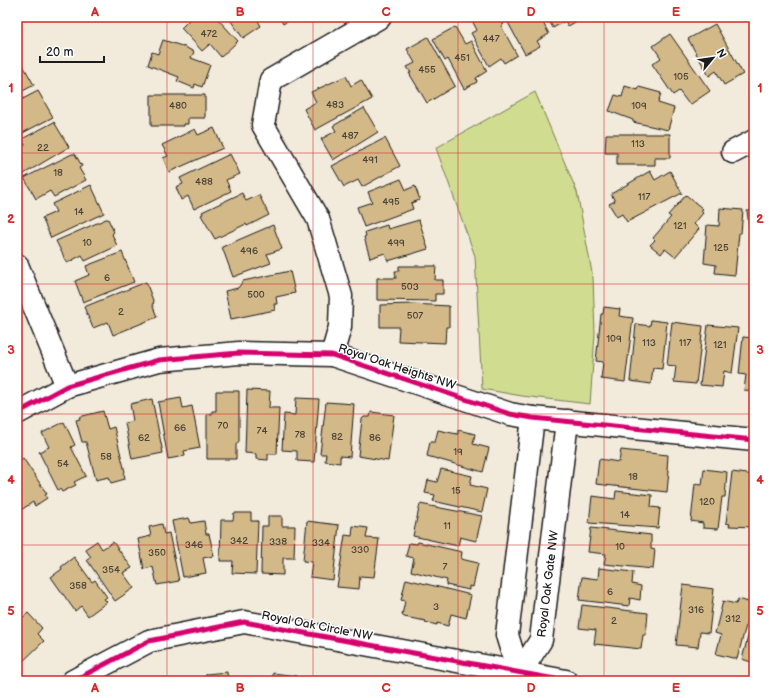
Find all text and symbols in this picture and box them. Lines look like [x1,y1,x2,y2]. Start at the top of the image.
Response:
text: A [90,4,99,20]
text: B [235,4,245,20]
text: C [381,4,391,20]
text: D [526,4,536,20]
text: E [672,4,681,20]
house number: 472 [201,28,218,40]
house number: 447 [482,33,500,45]
scale bar [40,38,104,64]
north arrow [693,38,733,78]
text: 20 m [46,45,73,60]
text: N [714,47,729,60]
house number: 451 [454,52,470,64]
house number: 455 [418,64,436,76]
house number: 105 [673,71,689,83]
text: 1 [8,80,14,96]
text: 1 [757,80,763,96]
house number: 483 [326,99,344,111]
house number: 480 [169,100,187,112]
house number: 109 [631,100,647,112]
house number: 487 [342,130,359,142]
house number: 113 [631,138,645,150]
house number: 22 [37,142,49,154]
house number: 491 [362,154,378,166]
house number: 18 [53,167,63,179]
house number: 488 [195,176,213,188]
house number: 117 [638,191,650,203]
house number: 495 [382,196,400,208]
house number: 14 [74,206,84,218]
text: 2 [7,211,15,227]
text: 2 [756,211,764,227]
house number: 121 [673,220,687,232]
house number: 10 [82,237,92,249]
house number: 499 [387,237,405,249]
house number: 125 [713,242,729,254]
house number: 496 [240,245,258,257]
house number: 6 [104,272,110,284]
house number: 503 [401,281,419,293]
house number: 500 [247,289,265,301]
house number: 2 [118,306,124,318]
house number: 507 [407,310,423,322]
house number: 109 [606,333,622,345]
house number: 113 [642,337,656,349]
house number: 117 [679,337,691,349]
house number: 121 [713,339,727,351]
street label: Royal Oak Heights NW [336,341,458,393]
text: 3 [7,342,15,358]
text: 3 [756,342,764,358]
house number: 70 [218,420,229,432]
house number: 66 [174,422,186,434]
house number: 74 [256,425,268,437]
house number: 78 [295,429,306,441]
house number: 82 [331,431,343,443]
house number: 62 [138,432,150,444]
house number: 86 [369,432,381,444]
house number: 19 [453,446,463,458]
house number: 58 [100,451,112,463]
house number: 54 [57,458,69,470]
house number: 18 [628,471,638,483]
text: 4 [7,472,15,488]
text: 4 [756,472,764,488]
house number: 15 [451,485,461,497]
house number: 120 [699,496,715,508]
house number: 14 [620,509,630,521]
house number: 11 [443,520,451,532]
street label: Royal Oak Gate NW [534,530,561,638]
house number: 342 [230,535,248,547]
house number: 338 [269,536,287,548]
house number: 334 [312,537,330,549]
house number: 346 [185,539,203,551]
house number: 10 [615,541,625,553]
house number: 330 [351,544,369,556]
house number: 350 [148,547,166,559]
house number: 7 [443,561,448,573]
house number: 354 [102,564,120,576]
house number: 358 [69,580,87,592]
house number: 6 [607,586,613,598]
house number: 3 [433,601,439,613]
text: 5 [7,603,15,619]
text: 5 [756,603,764,619]
house number: 316 [688,604,704,616]
street label: Royal Oak Circle NW [260,608,374,644]
house number: 312 [725,613,741,625]
house number: 2 [611,615,617,627]
text: A [90,680,99,696]
text: B [235,680,245,696]
text: C [381,680,391,696]
text: D [526,680,536,696]
text: E [672,680,681,696]

